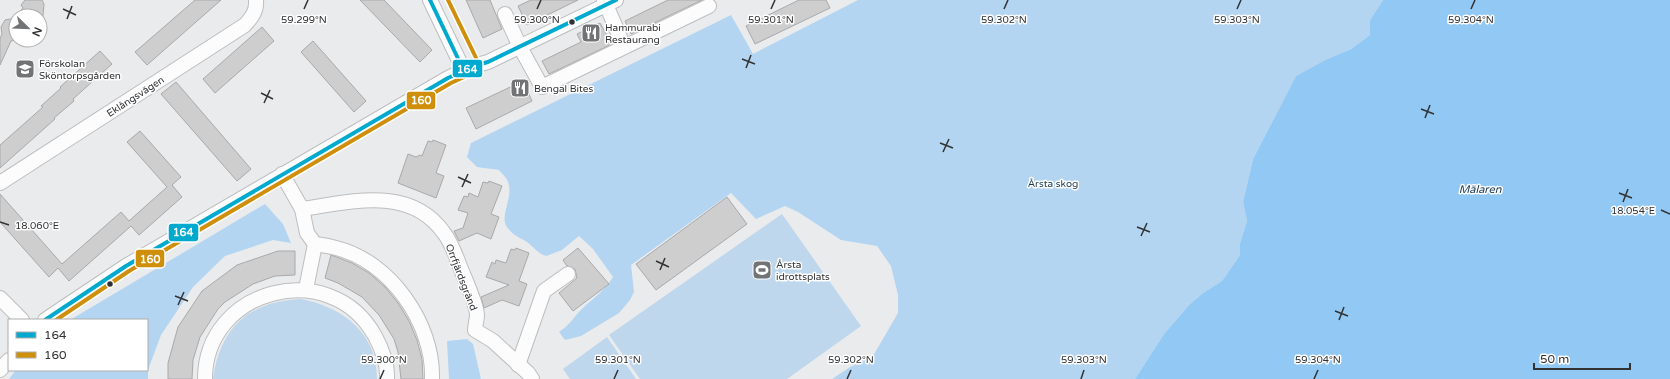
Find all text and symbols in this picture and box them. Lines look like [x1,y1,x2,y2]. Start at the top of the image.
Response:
north arrow [8,8,48,48]
text: 59.299°N [281,14,327,26]
text: 59.300°N [514,14,560,26]
text: 59.301°N [748,14,794,26]
text: 59.302°N [981,14,1027,26]
text: 59.303°N [1214,14,1260,26]
text: 59.304°N [1448,14,1494,26]
unlabelled marker [567,17,577,27]
restaurant icon: Hammurabi Restaurang [580,22,602,44]
place label: Hammurabi Restaurang [605,22,661,46]
text: N [29,25,44,38]
school or university icon: Förskolan Sköntorpsgården [14,58,36,80]
place label: Förskolan Sköntorpsgården [39,58,121,82]
line badge: 164 [452,59,483,78]
text: 164 [457,63,477,76]
street label: Eklångsvägen [105,74,167,120]
restaurant icon: Bengal Bites [509,77,531,99]
place label: Bengal Bites [534,83,593,95]
line badge: 160 [406,91,436,110]
text: 160 [411,94,431,107]
park label: Årsta skog [1028,178,1078,190]
water label: Mälaren [1459,183,1502,196]
text: 18.054°E [1611,205,1655,217]
text: 18.060°E [15,220,59,232]
line badge: 164 [168,223,199,242]
text: 164 [173,226,193,239]
street label: Orrfjärdsgränd [443,242,479,312]
line badge: 160 [135,249,165,268]
text: 160 [140,253,160,266]
sports icon: Årsta idrottsplats [751,259,773,281]
place label: Årsta idrottsplats [776,259,830,283]
unlabelled marker [105,279,115,289]
legend [8,319,148,371]
text: 164 [44,328,67,342]
scale bar [1534,345,1630,371]
text: 160 [44,348,67,362]
text: 50 m [1540,352,1569,366]
text: 59.300°N [361,354,407,366]
text: 59.301°N [595,354,641,366]
text: 59.302°N [828,354,874,366]
text: 59.303°N [1061,354,1107,366]
text: 59.304°N [1295,354,1341,366]

